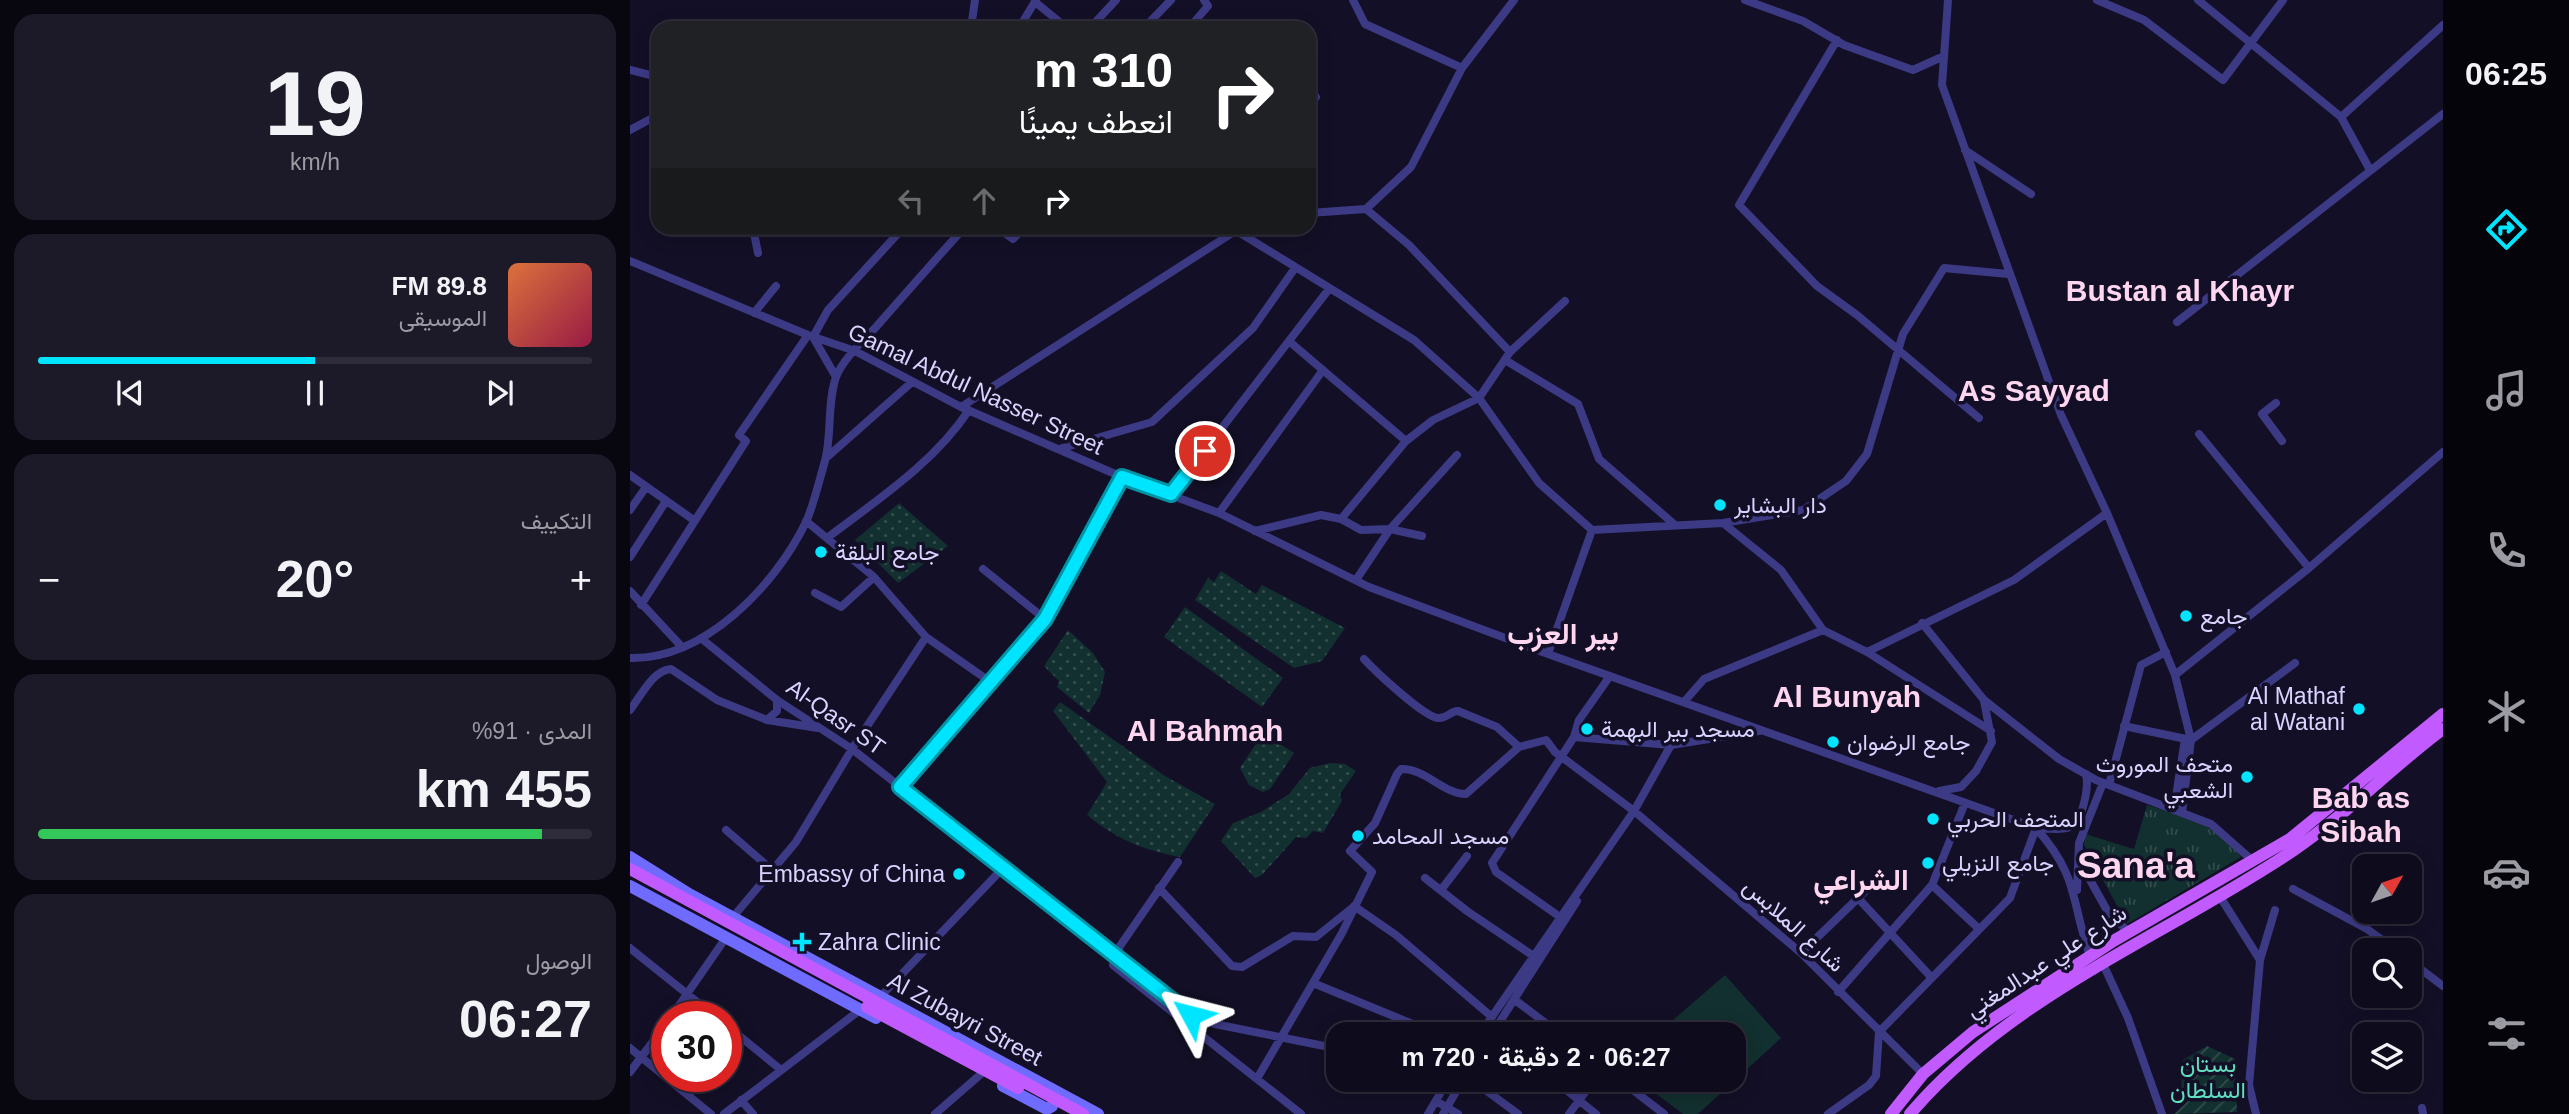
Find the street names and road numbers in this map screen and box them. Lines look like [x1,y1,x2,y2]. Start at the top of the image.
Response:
street label: Gamal Abdul Nasser Street [844,318,1108,460]
street label: Al-Qasr ST [782,674,890,760]
street label: شارع الملابس [1736,873,1850,979]
street label: شارع علي عبدالمغني [1961,899,2135,1028]
street label: Al Zubayri Street [883,967,1047,1071]

